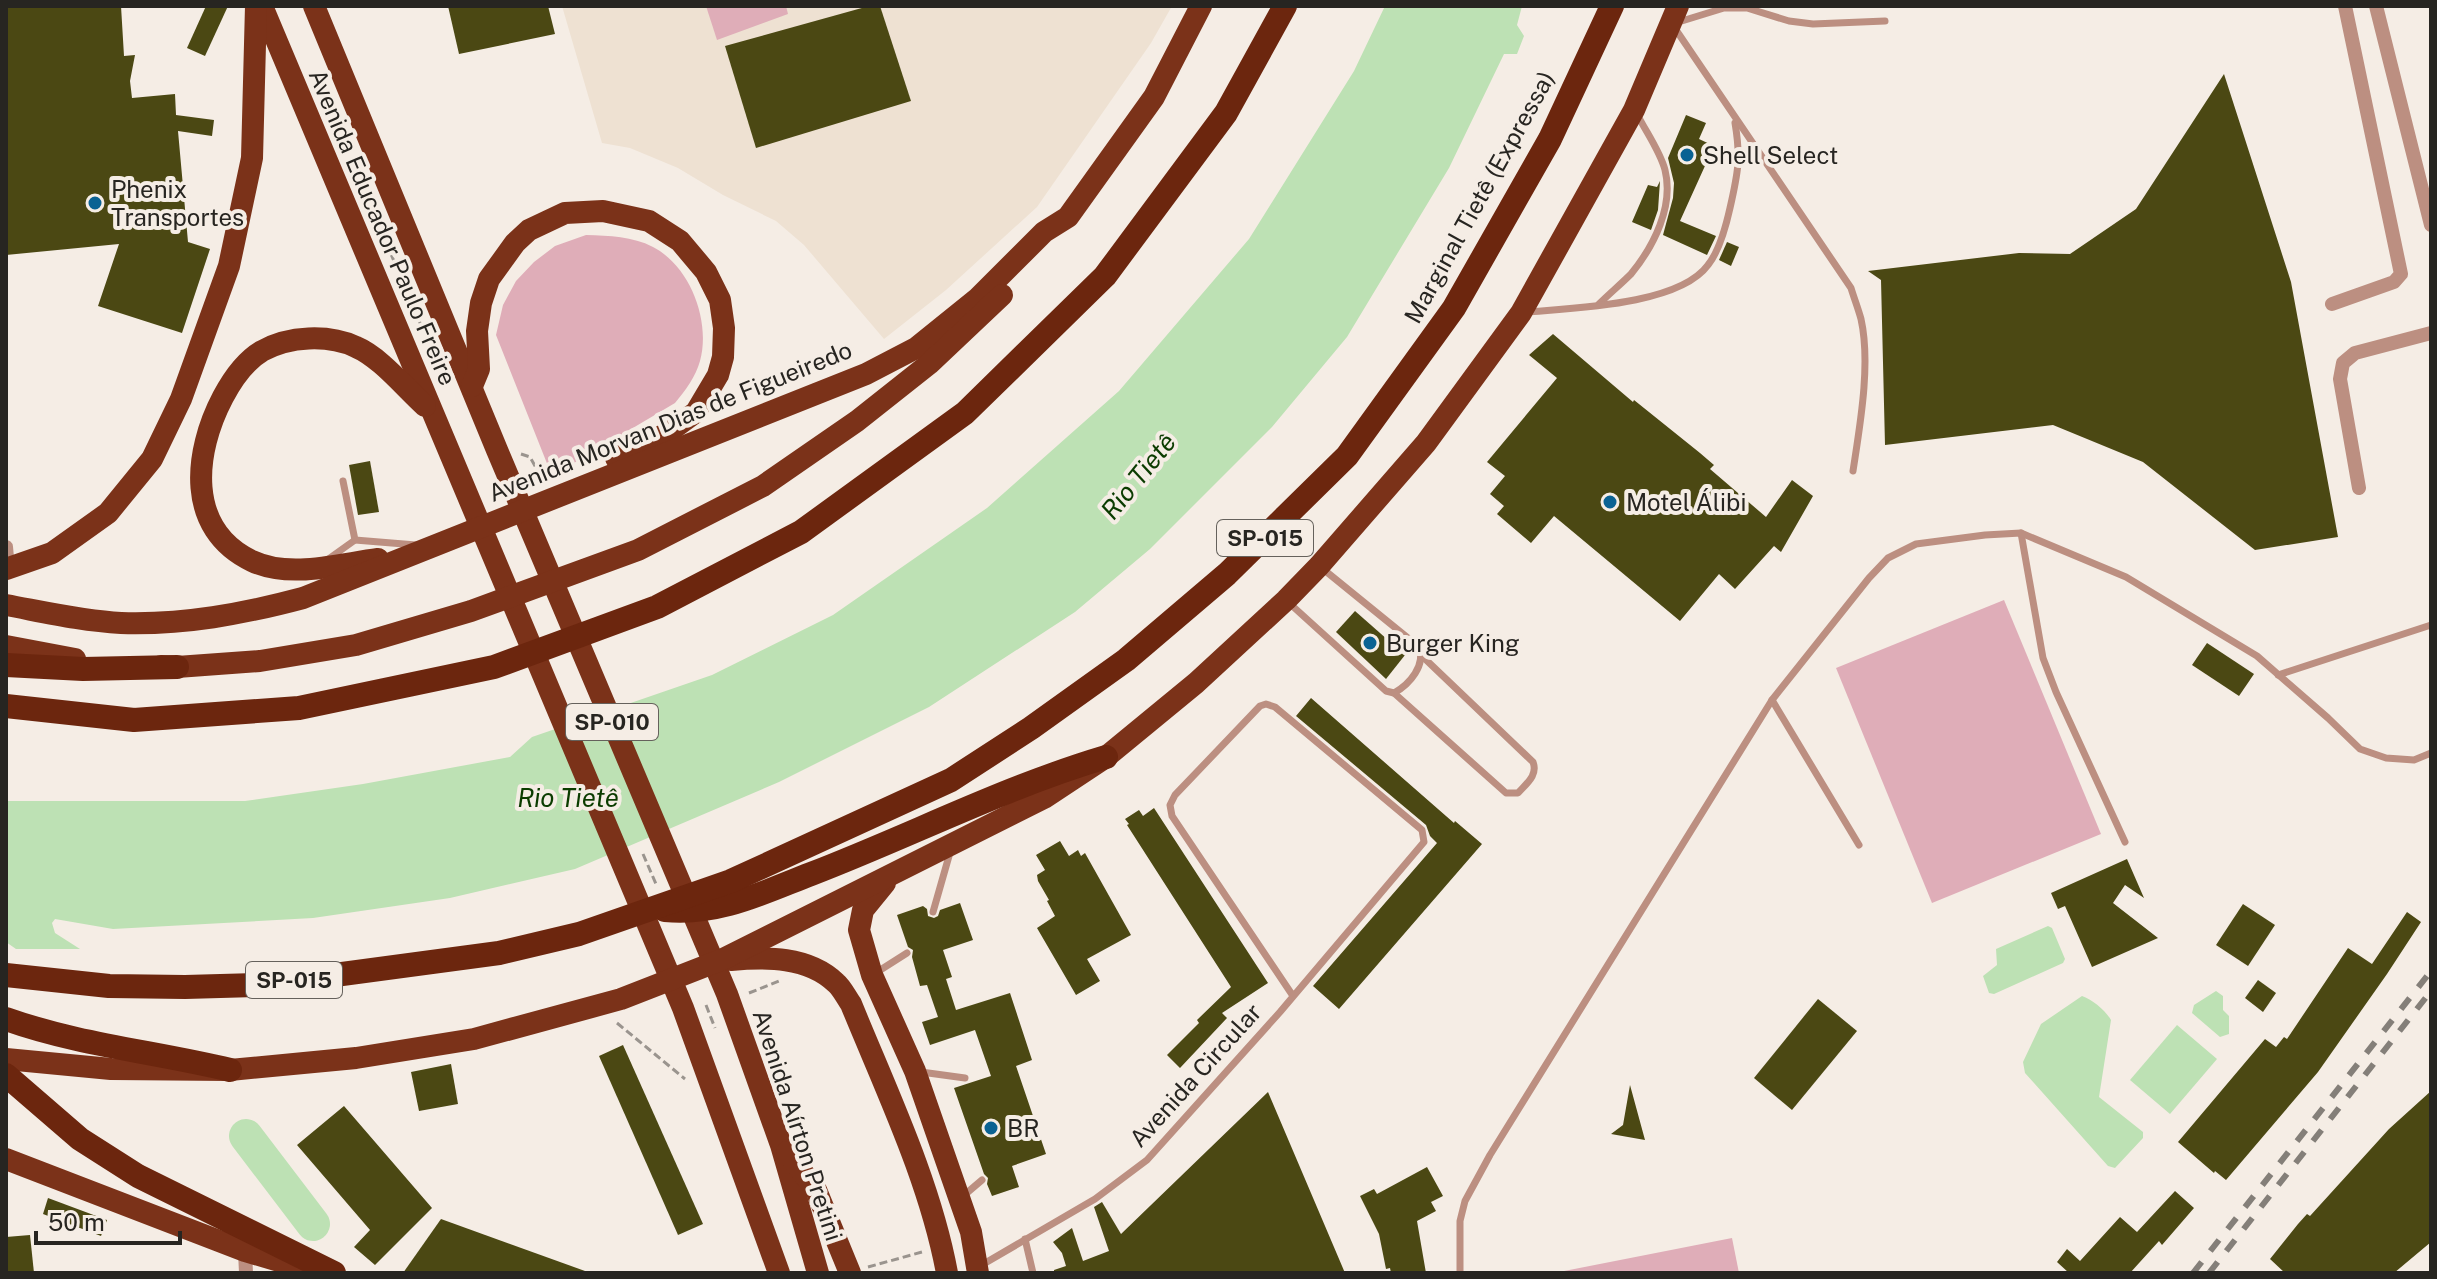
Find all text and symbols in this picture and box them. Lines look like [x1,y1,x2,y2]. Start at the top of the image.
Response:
street label: Avenida Educador Paulo Freire [304,65,462,389]
street label: Marginal Tietê (Expressa) [1398,66,1560,328]
place label: Shell Select [1703,141,1838,169]
marker: Shell Select [1678,146,1696,164]
place label: Phenix Transportes [111,175,244,231]
marker: Phenix Transportes [86,194,104,212]
street label: Avenida Morvan Dias de Figueiredo [484,335,856,507]
water label: Rio Tietê [1094,427,1182,525]
place label: Motel Álibi [1626,488,1746,516]
marker: Motel Álibi [1601,493,1619,511]
road number: SP-015 [1217,520,1313,556]
place label: Burger King [1386,629,1520,657]
marker: Burger King [1361,634,1379,652]
road number: SP-010 [566,704,658,740]
water label: Rio Tietê [517,782,619,813]
road number: SP-015 [246,962,342,998]
street label: Avenida Circular [1123,998,1267,1152]
street label: Avenida Aírton Pretini [747,1006,849,1244]
place label: BR [1007,1114,1040,1142]
marker: BR [982,1119,1000,1137]
scale bar [36,1195,180,1245]
text: 50 m [48,1208,105,1236]

